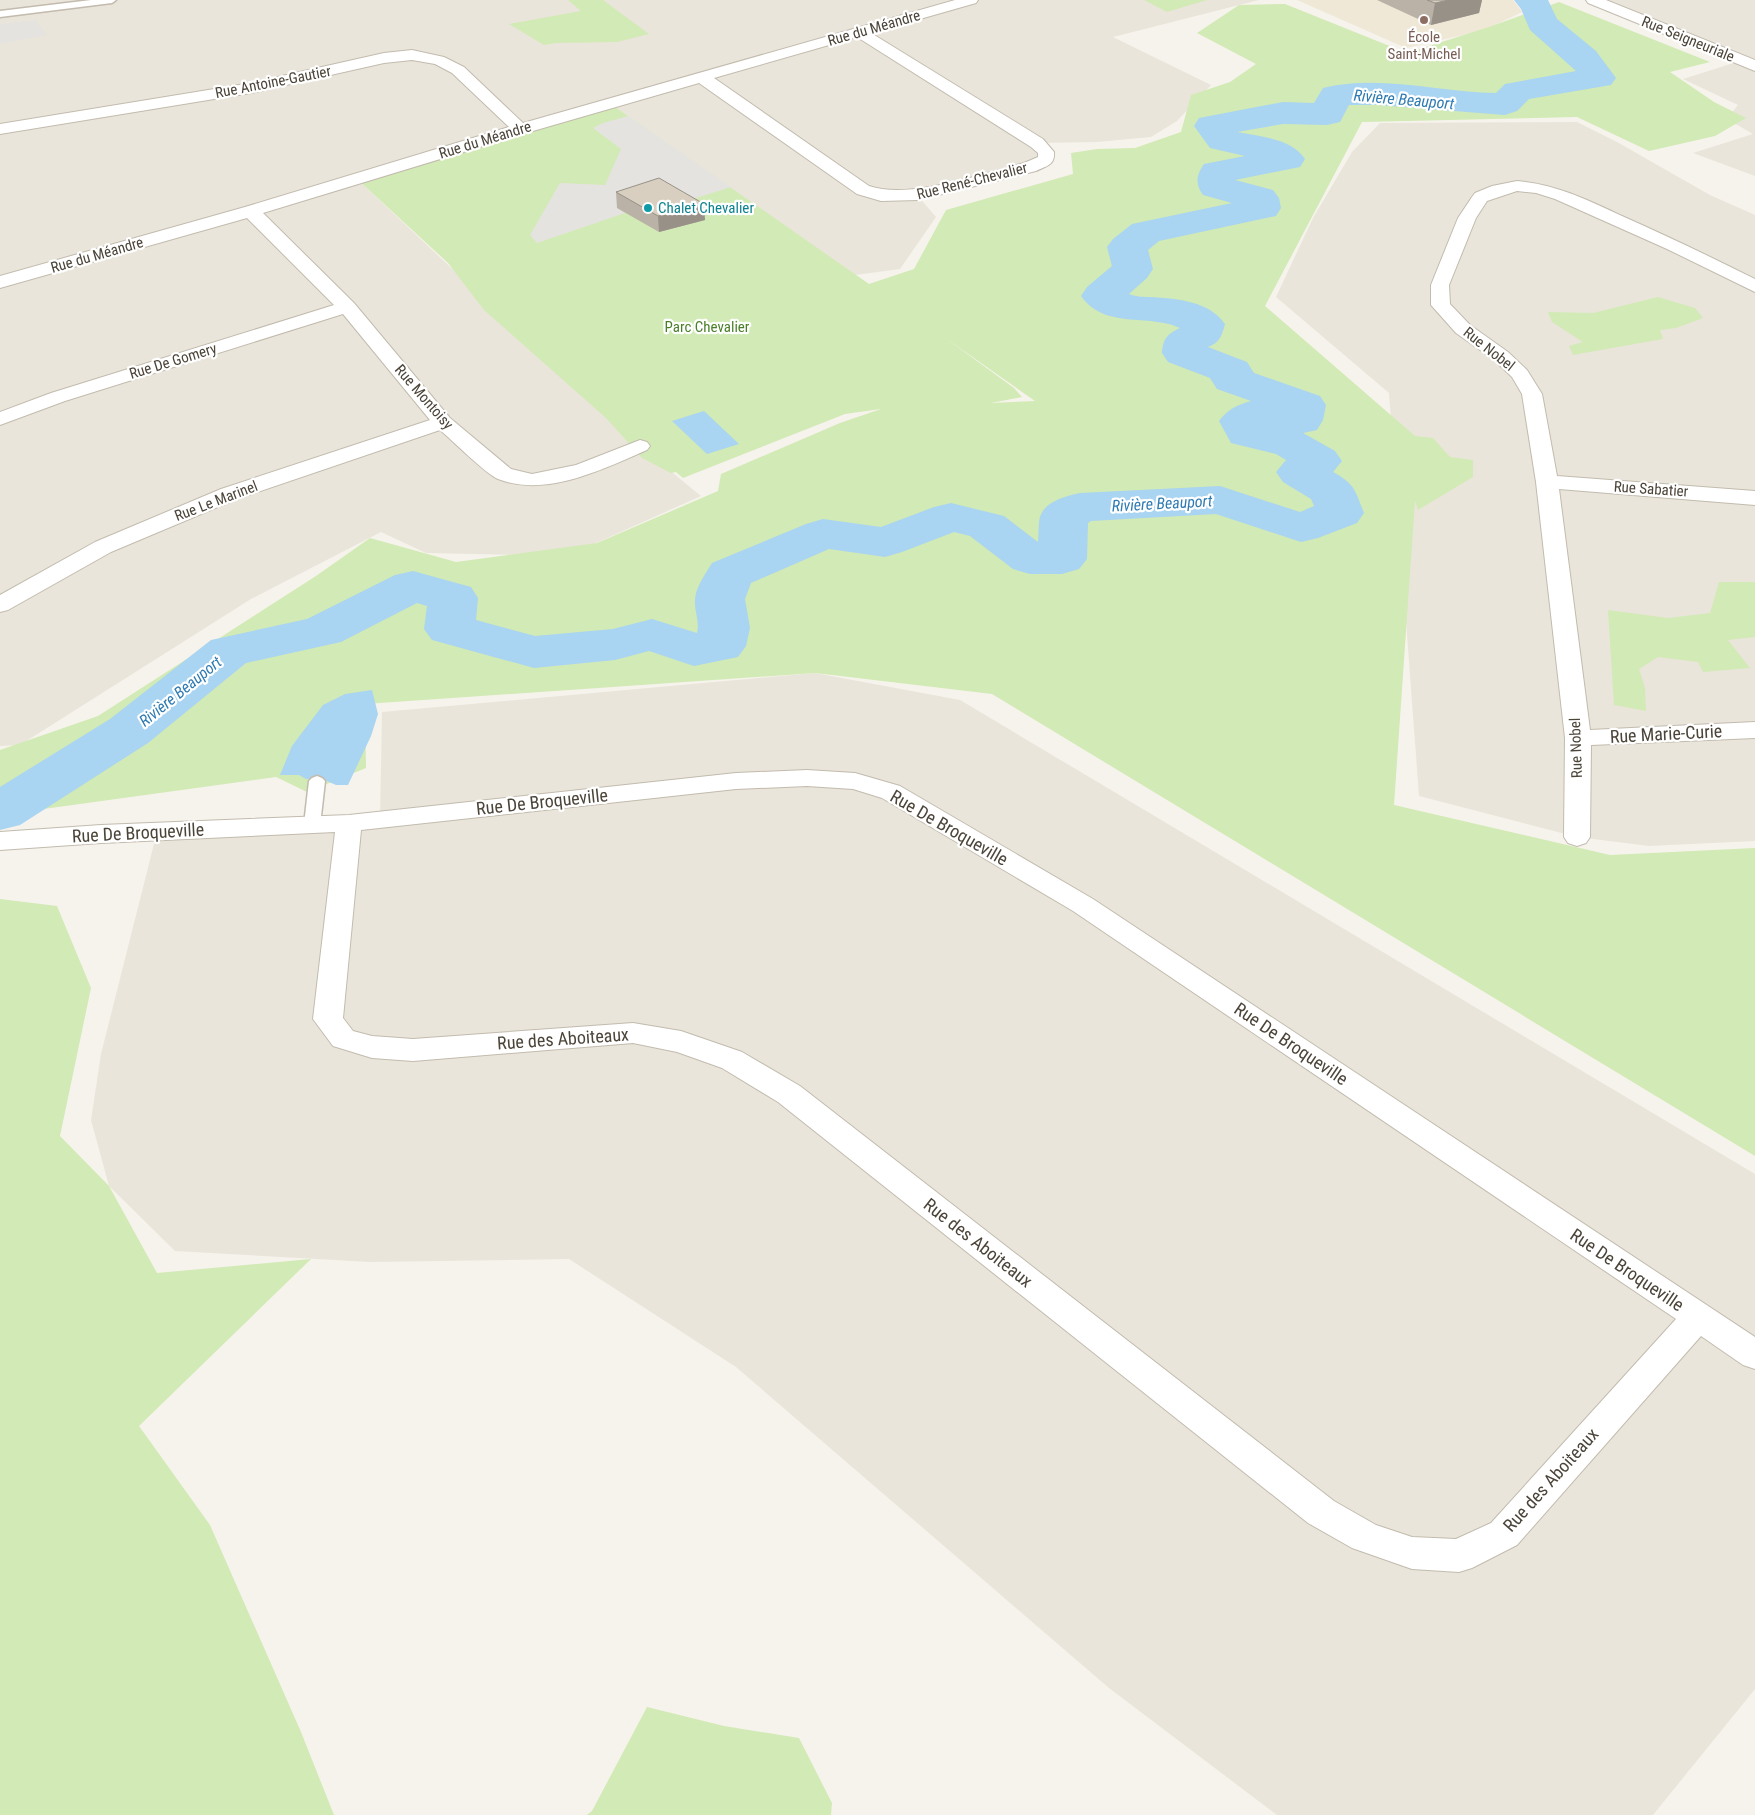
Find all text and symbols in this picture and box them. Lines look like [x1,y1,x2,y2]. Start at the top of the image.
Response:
street label: Rue du Méandre [826,6,922,50]
street label: Rue Seigneuriale [1639,12,1737,66]
marker: École Saint-Michel [1418,14,1430,26]
place label: École Saint-Michel [1387,28,1461,63]
street label: Rue Antoine-Gautier [214,62,333,102]
water label: Rivière Beauport [1353,86,1455,113]
street label: Rue du Méandre [437,117,533,163]
street label: Rue René-Chevalier [915,158,1030,203]
place label: Chalet Chevalier [658,199,754,217]
marker: Chalet Chevalier [642,202,654,214]
street label: Rue du Méandre [49,233,145,277]
park label: Parc Chevalier [665,318,750,336]
street label: Rue Nobel [1460,323,1518,375]
street label: Rue De Gomery [127,339,219,383]
street label: Rue Montoisy [391,361,457,433]
street label: Rue Le Marinel [172,477,260,525]
street label: Rue Sabatier [1613,477,1689,501]
water label: Rivière Beauport [1111,491,1213,516]
water label: Rivière Beauport [135,652,226,730]
street label: Rue Nobel [1566,718,1586,778]
street label: Rue Marie-Curie [1609,720,1723,747]
street label: Rue De Broqueville [475,784,609,819]
street label: Rue De Broqueville [887,785,1012,870]
street label: Rue De Broqueville [71,819,205,846]
street label: Rue De Broqueville [1231,998,1352,1089]
street label: Rue des Aboiteaux [496,1023,630,1054]
street label: Rue des Aboiteaux [920,1194,1037,1292]
street label: Rue De Broqueville [1567,1224,1688,1315]
street label: Rue des Aboiteaux [1499,1424,1603,1536]

